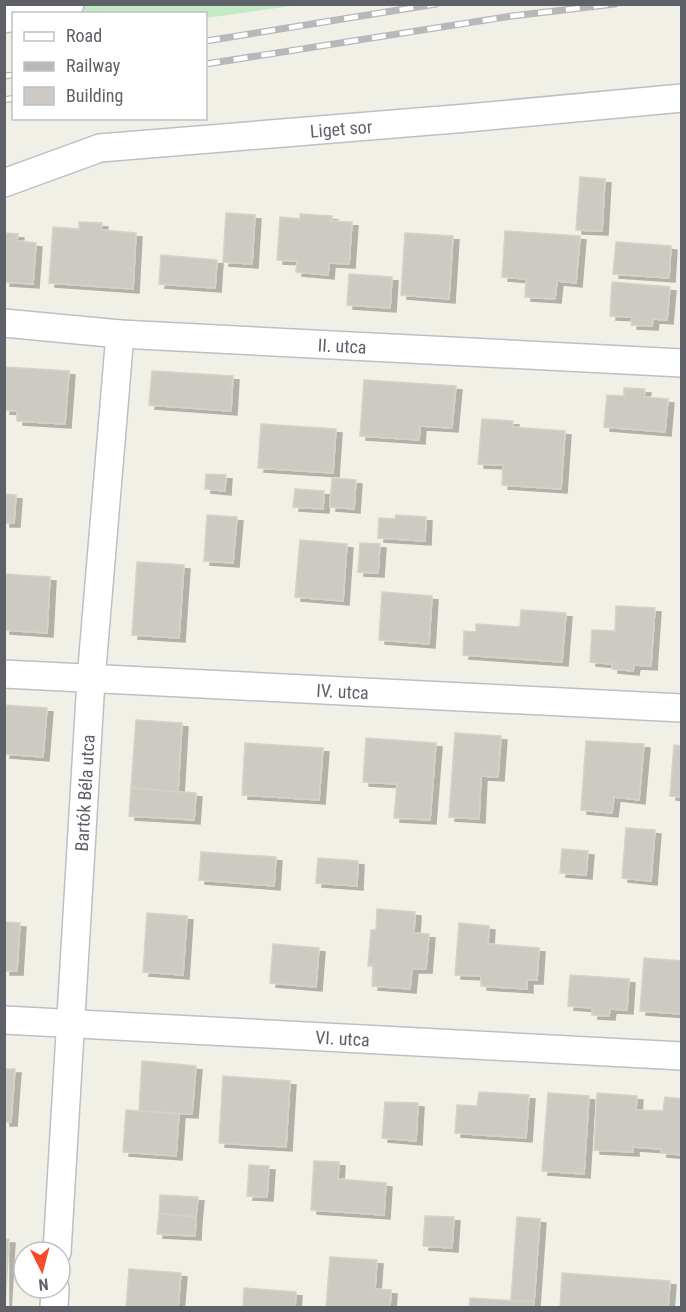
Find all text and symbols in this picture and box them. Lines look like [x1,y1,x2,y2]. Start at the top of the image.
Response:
legend [12,12,207,120]
text: Road [66,25,102,46]
text: Railway [66,55,121,76]
text: Building [66,85,123,106]
street label: Liget sor [309,115,373,141]
street label: II. utca [317,334,367,357]
street label: IV. utca [316,679,369,703]
street label: Bartók Béla utca [70,734,98,852]
street label: VI. utca [315,1026,370,1050]
north arrow [12,1240,72,1300]
text: N [38,1274,49,1294]

